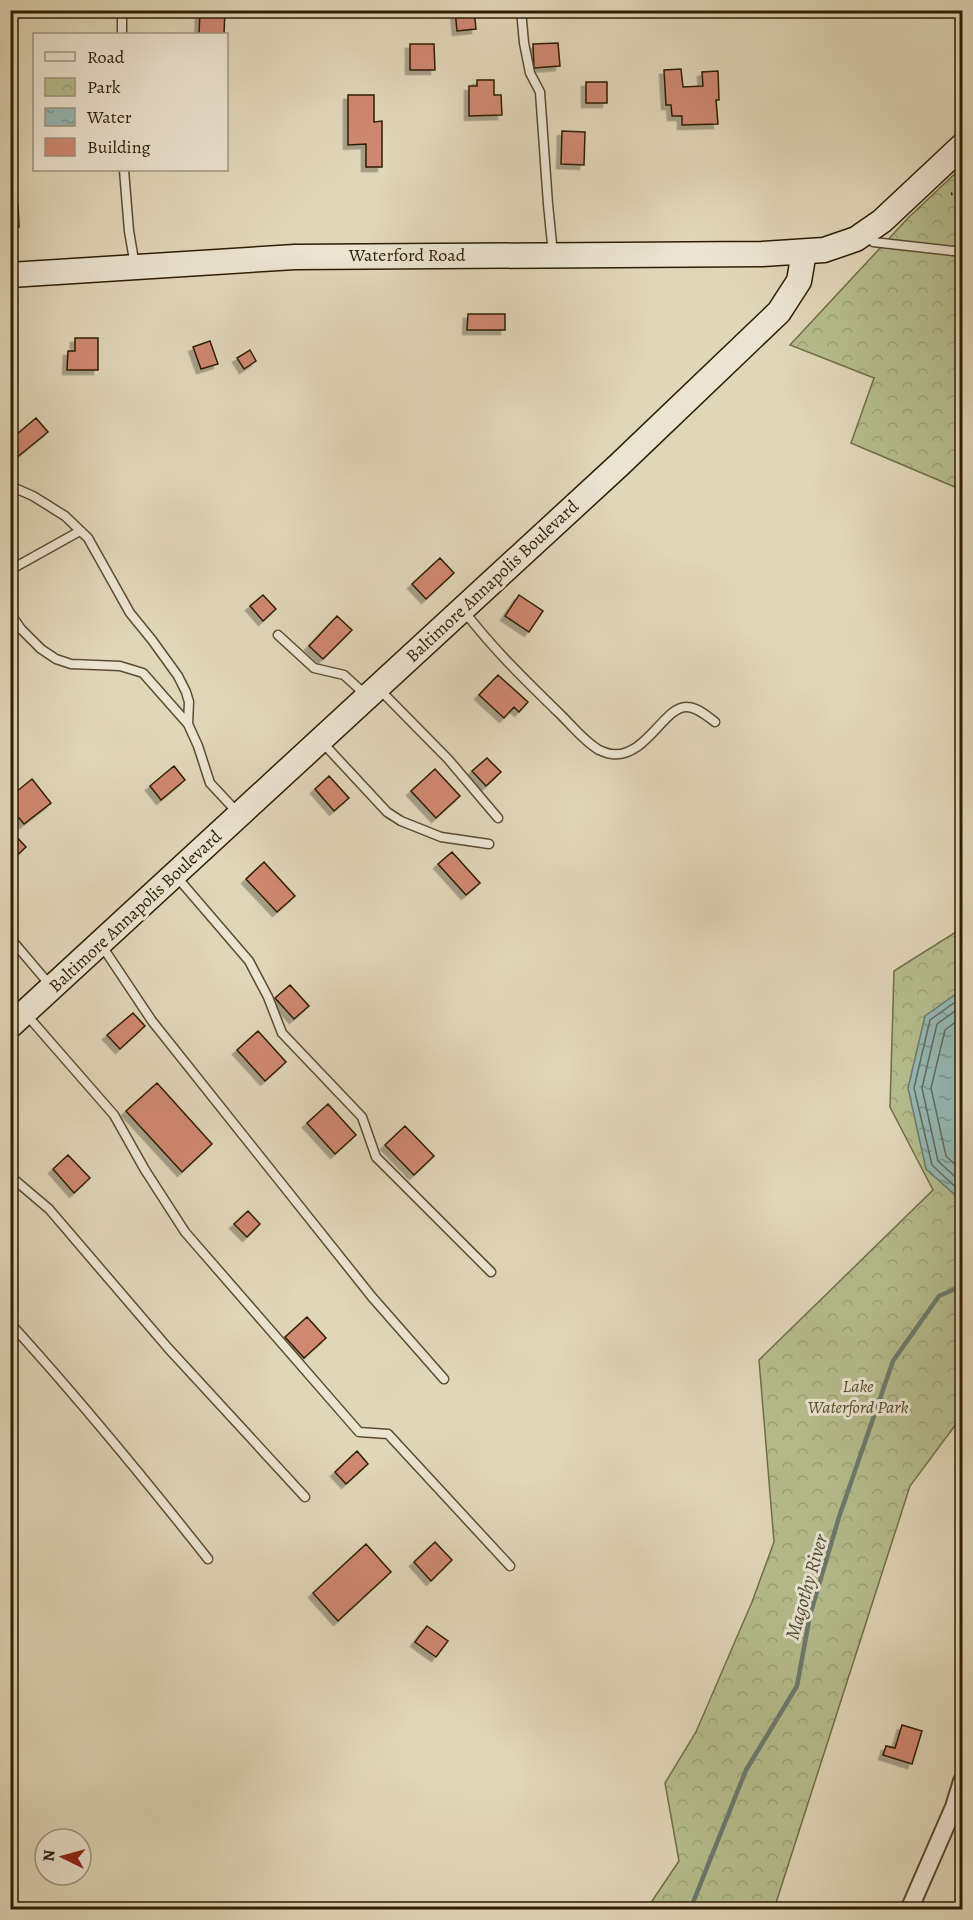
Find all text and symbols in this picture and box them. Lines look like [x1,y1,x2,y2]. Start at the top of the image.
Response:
legend [33,33,228,171]
text: Road [87,45,125,69]
text: Park [87,75,121,99]
text: Water [86,105,132,129]
text: Building [87,135,151,159]
street label: Waterford Road [348,243,466,267]
street label: Baltimore Annapolis Boulevard [400,494,584,668]
street label: Baltimore Annapolis Boulevard [43,824,227,998]
park label: Lake Waterford Park [808,1374,908,1419]
water label: Magothy River [779,1530,835,1643]
north arrow [33,1827,93,1887]
text: N [38,1849,61,1863]

